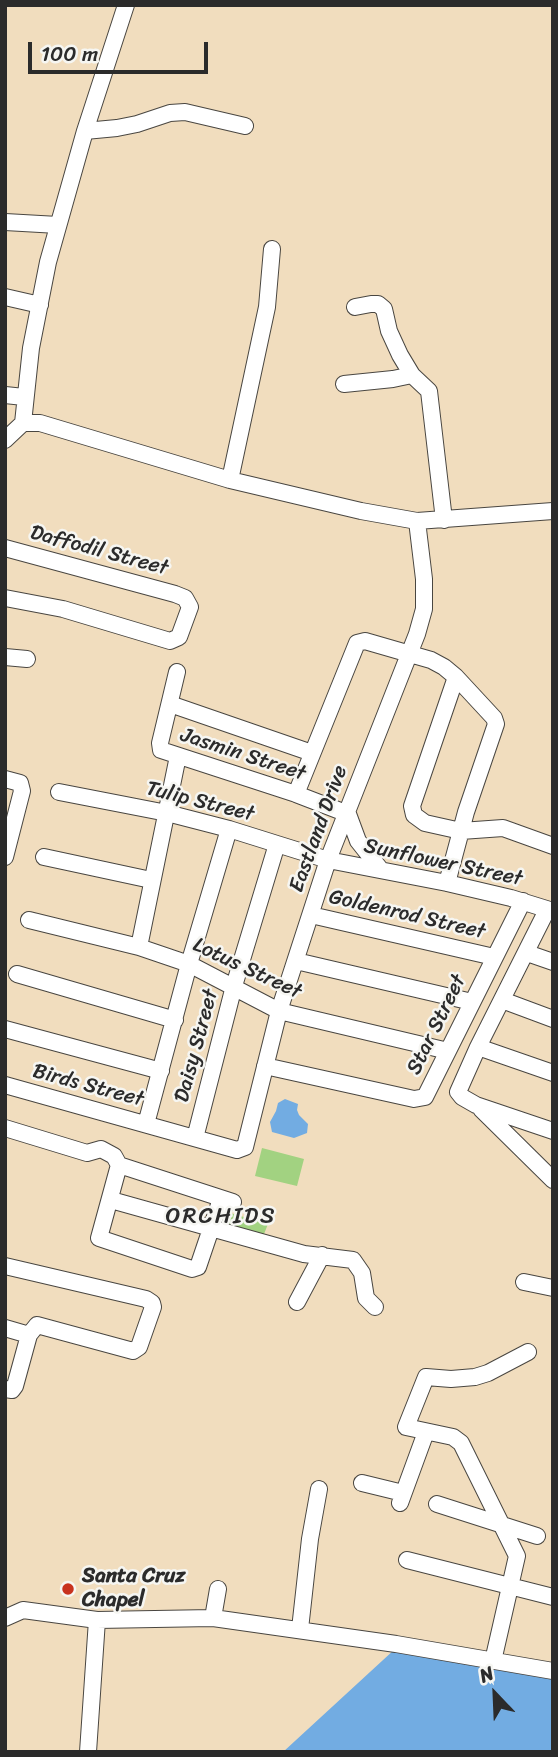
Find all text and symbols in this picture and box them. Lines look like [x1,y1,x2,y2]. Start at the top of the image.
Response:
scale bar [32,28,212,72]
text: 100 m [41,35,98,73]
street label: Daffodil Street [27,520,171,582]
street label: Jasmin Street [177,723,309,787]
street label: Eastland Drive [284,762,354,896]
street label: Tulip Street [143,776,257,828]
street label: Sunflower Street [362,834,524,892]
street label: Goldenrod Street [326,885,488,945]
street label: Lotus Street [189,933,305,1005]
street label: Star Street [402,971,472,1079]
street label: Daisy Street [170,987,224,1105]
street label: Birds Street [30,1059,146,1113]
district label: ORCHIDS [167,1203,275,1231]
place label: Santa Cruz Chapel [82,1564,185,1614]
marker: Santa Cruz Chapel [60,1581,76,1597]
text: N [474,1656,499,1692]
north arrow [460,1659,530,1729]

